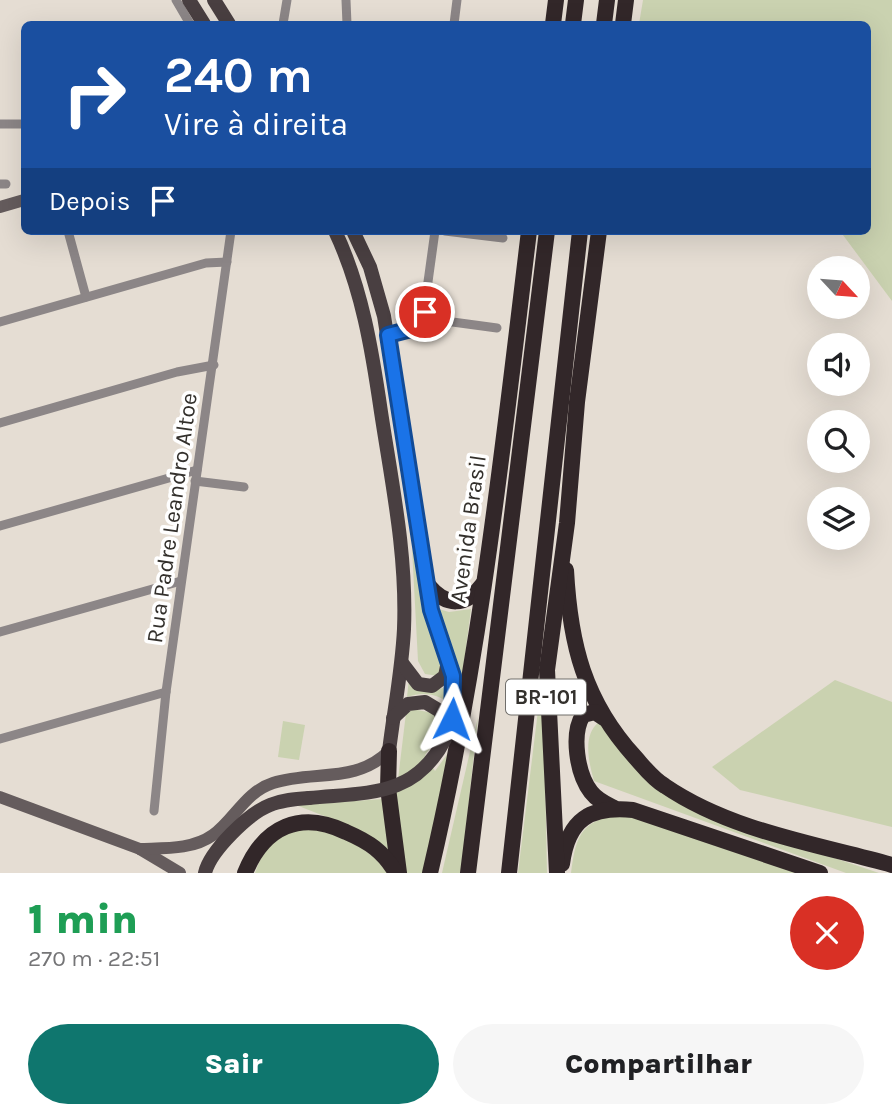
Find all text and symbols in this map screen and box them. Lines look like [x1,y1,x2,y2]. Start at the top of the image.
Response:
text: 240 m [164,47,313,104]
icon: right [49,49,140,140]
text: Vire à direita [164,106,348,143]
icon: arrive [144,182,182,220]
text: Depois [49,186,130,217]
north arrow [807,256,870,318]
map controls [807,256,870,550]
pin [395,282,455,342]
icon: arrive [406,293,444,331]
button: sound [807,333,870,396]
street label: Rua Padre Leandro Altoe [141,391,203,645]
button: search [807,410,870,473]
street label: Avenida Brasil [444,453,492,605]
button: layers [807,487,870,550]
road number: BR-101 [506,680,586,714]
position arrow [415,682,489,756]
text: 1 min [28,894,138,944]
button: close [790,896,864,970]
text: 270 m · 22:51 [28,945,160,972]
button: Sair [28,1024,439,1104]
button: Compartilhar [453,1024,864,1104]

